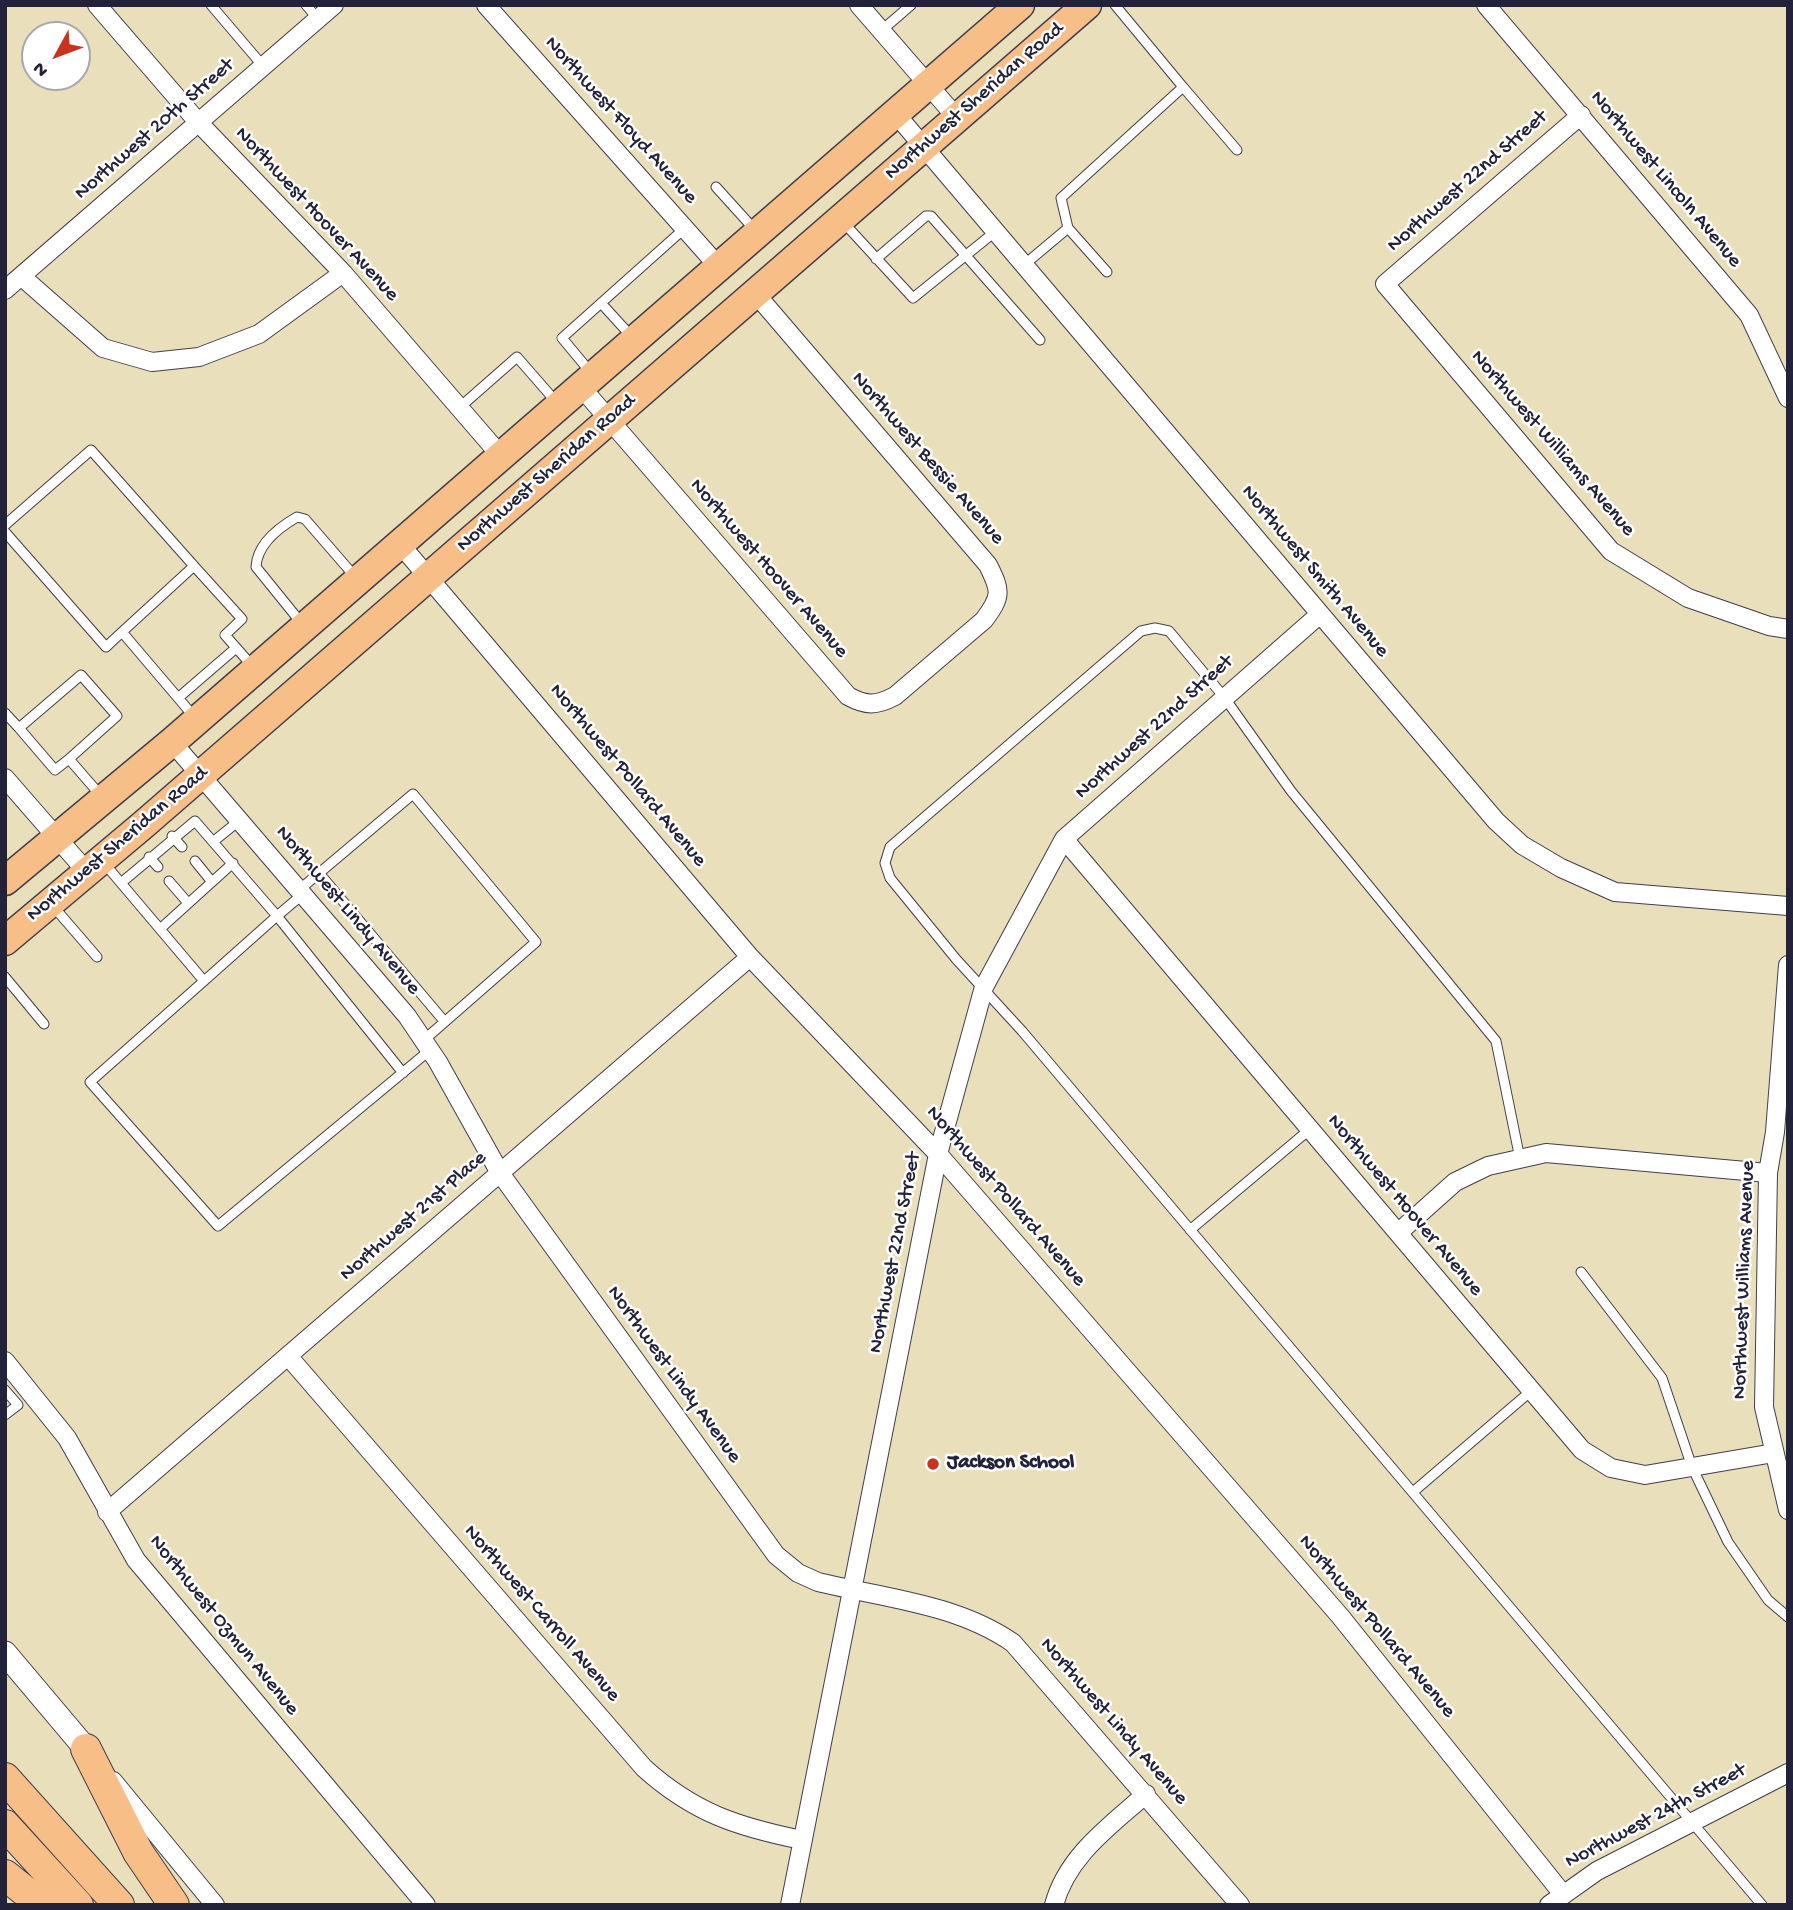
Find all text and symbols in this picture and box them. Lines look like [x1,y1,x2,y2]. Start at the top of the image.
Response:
street label: Northwest Sheridan Road [880,17,1070,187]
north arrow [21,21,91,91]
street label: Northwest Floyd Avenue [538,32,702,210]
street label: Northwest 20th Street [70,54,240,206]
text: N [29,57,54,81]
street label: Northwest Lincoln Avenue [1584,86,1746,274]
street label: Northwest 22nd Street [1383,106,1553,258]
street label: Northwest Hoover Avenue [228,122,404,308]
street label: Northwest Williams Avenue [1464,346,1640,542]
street label: Northwest Bessie Avenue [845,367,1009,551]
street label: Northwest Sheridan Road [452,389,642,559]
street label: Northwest Hoover Avenue [683,474,853,664]
street label: Northwest Smith Avenue [1234,481,1394,663]
street label: Northwest 22nd Street [1071,650,1239,806]
street label: Northwest Pollard Avenue [543,679,711,873]
street label: Northwest Sheridan Road [22,762,214,928]
street label: Northwest Lindy Avenue [269,821,425,1001]
street label: Northwest Pollard Avenue [920,1101,1090,1293]
street label: Northwest Hoover Avenue [1321,1110,1487,1302]
street label: Northwest 21st Place [335,1146,493,1288]
street label: Northwest 22nd Street [864,1150,928,1356]
street label: Northwest Williams Avenue [1728,1160,1762,1400]
street label: Northwest Lindy Avenue [600,1281,746,1469]
place label: Jackson School [947,1451,1074,1477]
marker: Jackson School [925,1456,941,1472]
street label: Northwest Carroll Avenue [457,1520,625,1708]
street label: Northwest Pollard Avenue [1292,1530,1460,1724]
street label: Northwest Ozmun Avenue [142,1531,304,1721]
street label: Northwest Lindy Avenue [1034,1633,1192,1811]
street label: Northwest 24th Street [1561,1759,1751,1875]

